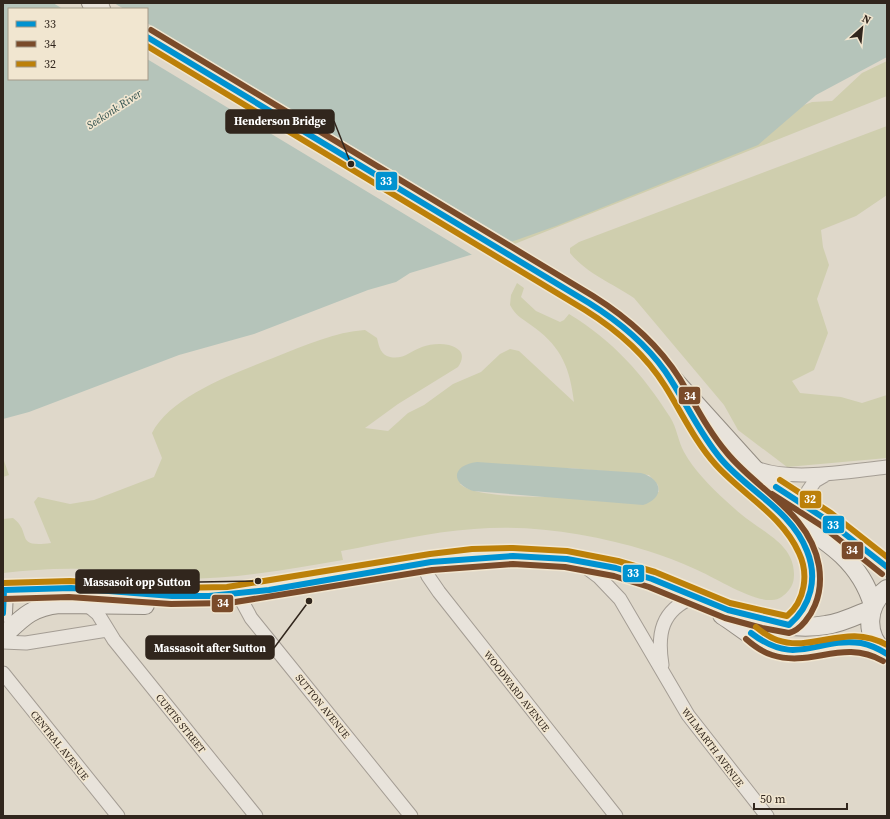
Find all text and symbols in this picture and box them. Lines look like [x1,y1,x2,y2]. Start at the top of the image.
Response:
legend [8,8,148,80]
north arrow [842,8,882,48]
text: N [859,11,873,28]
text: 33 [44,16,56,32]
text: 34 [44,36,56,52]
text: 32 [44,56,56,72]
water label: Seekonk River [84,86,145,133]
callout: Henderson Bridge [226,110,334,133]
text: Henderson Bridge [234,114,326,129]
line badge: 33 [375,171,398,191]
text: 33 [380,174,392,189]
line badge: 34 [678,386,701,405]
text: 34 [684,389,696,404]
line badge: 32 [799,490,822,509]
text: 32 [804,492,816,507]
line badge: 33 [822,515,845,534]
text: 33 [827,518,839,533]
line badge: 34 [841,541,864,560]
text: 34 [846,543,858,558]
line badge: 33 [622,564,645,583]
text: 33 [627,566,639,581]
callout: Massasoit opp Sutton [76,570,199,593]
text: Massasoit opp Sutton [83,575,191,590]
line badge: 34 [211,594,234,613]
text: 34 [217,596,229,611]
callout: Massasoit after Sutton [146,636,274,659]
text: Massasoit after Sutton [154,641,266,656]
street label: WOODWARD AVENUE [481,648,552,734]
street label: SUTTON AVENUE [293,671,353,741]
street label: CURTIS STREET [153,691,208,756]
street label: WILMARTH AVENUE [679,705,747,789]
street label: CENTRAL AVENUE [28,708,92,783]
scale bar [754,785,847,811]
text: 50 m [760,791,786,807]

